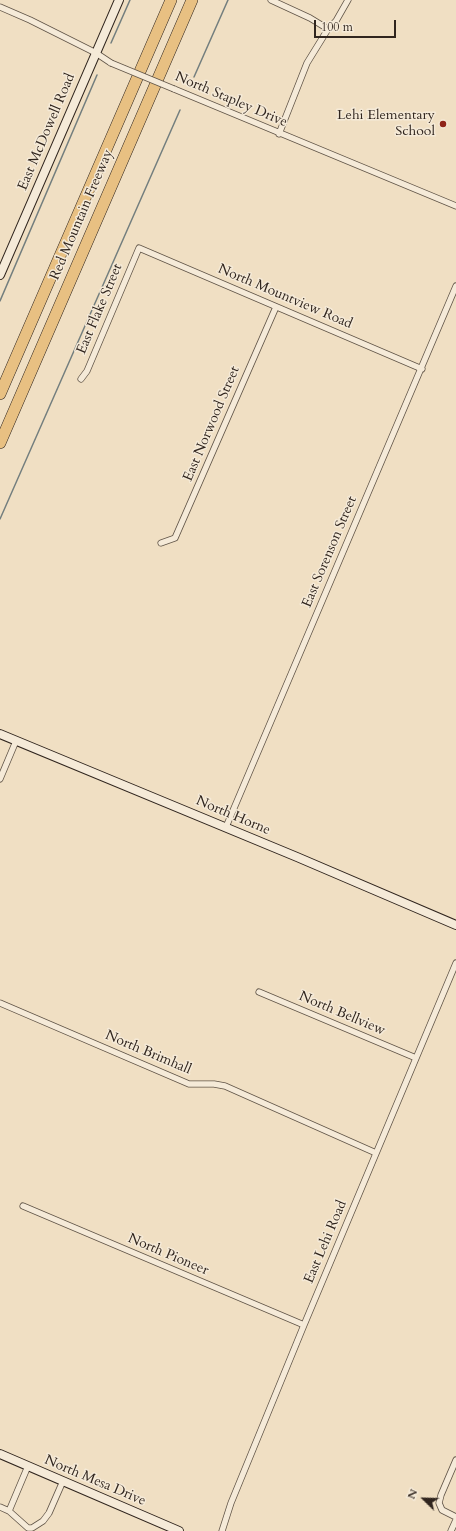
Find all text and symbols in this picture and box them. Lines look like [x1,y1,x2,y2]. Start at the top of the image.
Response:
scale bar [316,12,398,38]
text: 100 m [321,19,353,35]
street label: North Stapley Drive [172,69,290,131]
street label: East McDowell Road [15,71,79,193]
place label: Lehi Elementary School [337,108,435,140]
marker: Lehi Elementary School [438,119,448,129]
street label: Red Mountain Freeway [47,147,117,283]
street label: East Flake Street [73,261,127,357]
street label: North Mountview Road [215,261,355,333]
street label: East Norwood Street [180,364,244,484]
street label: East Sorenson Street [299,494,361,610]
street label: North Horne [193,793,273,839]
street label: North Bellview [296,988,388,1040]
street label: North Brimhall [102,1027,194,1079]
street label: East Lehi Road [301,1198,351,1286]
street label: North Pioneer [125,1230,211,1280]
street label: North Mesa Drive [42,1452,148,1510]
north arrow [404,1479,444,1519]
text: N [404,1487,421,1501]

